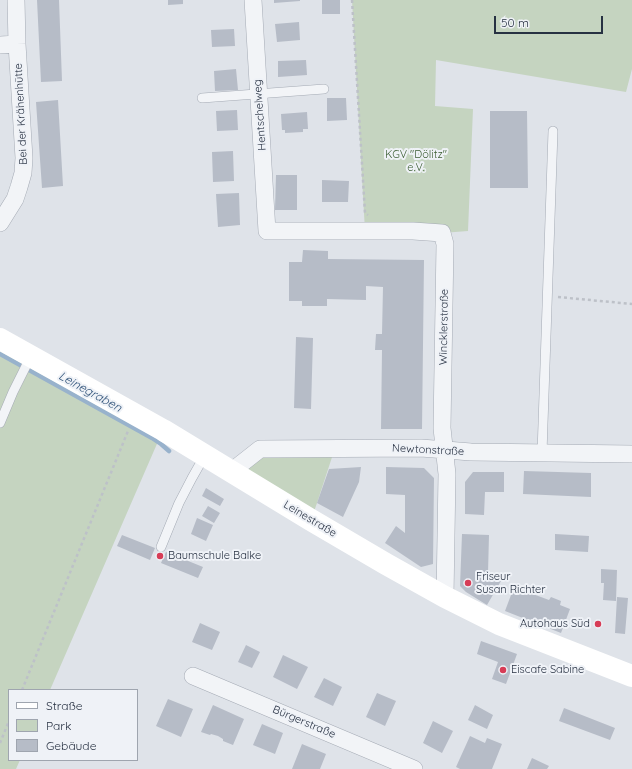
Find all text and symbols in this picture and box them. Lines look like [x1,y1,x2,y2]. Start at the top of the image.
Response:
scale bar [496,8,605,34]
text: 50 m [501,15,529,30]
street label: Bei der Krähenhütte [12,63,30,165]
street label: Hentschelweg [251,79,269,151]
park label: KGV "Dölitz" e.V. [385,148,447,174]
street label: Wincklerstraße [437,289,451,365]
water label: Leinegraben [56,369,124,415]
street label: Newtonstraße [392,442,464,458]
street label: Leinestraße [281,498,339,540]
place label: Baumschule Balke [168,549,261,563]
marker: Baumschule Balke [155,551,165,561]
place label: Friseur Susan Richter [476,570,546,596]
marker: Friseur Susan Richter [463,578,473,588]
place label: Autohaus Süd [520,617,590,631]
marker: Autohaus Süd [593,619,603,629]
place label: Eiscafe Sabine [511,663,584,677]
marker: Eiscafe Sabine [498,665,508,675]
legend [8,689,138,761]
text: Straße [46,698,83,713]
street label: Bürgerstraße [271,703,337,741]
text: Park [46,718,71,733]
text: Gebäude [46,738,96,753]

